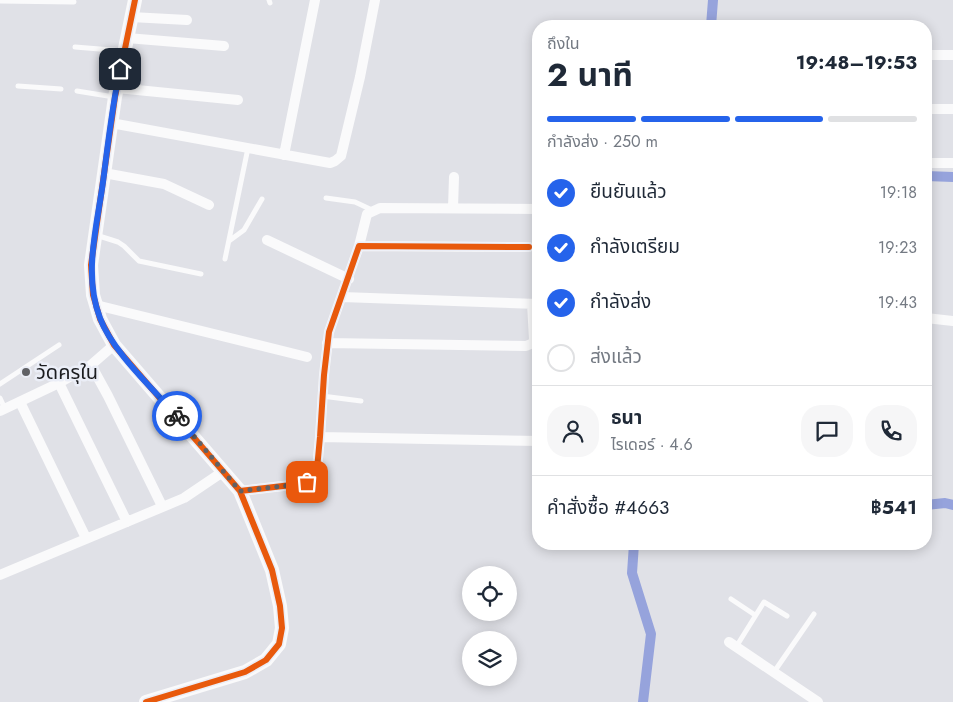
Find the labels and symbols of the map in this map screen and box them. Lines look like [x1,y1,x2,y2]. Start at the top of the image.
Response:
pin [99,48,141,90]
place label: วัดครุใน [36,358,98,387]
marker: วัดครุใน [20,366,32,378]
courier [152,391,202,441]
pin [286,461,328,503]

